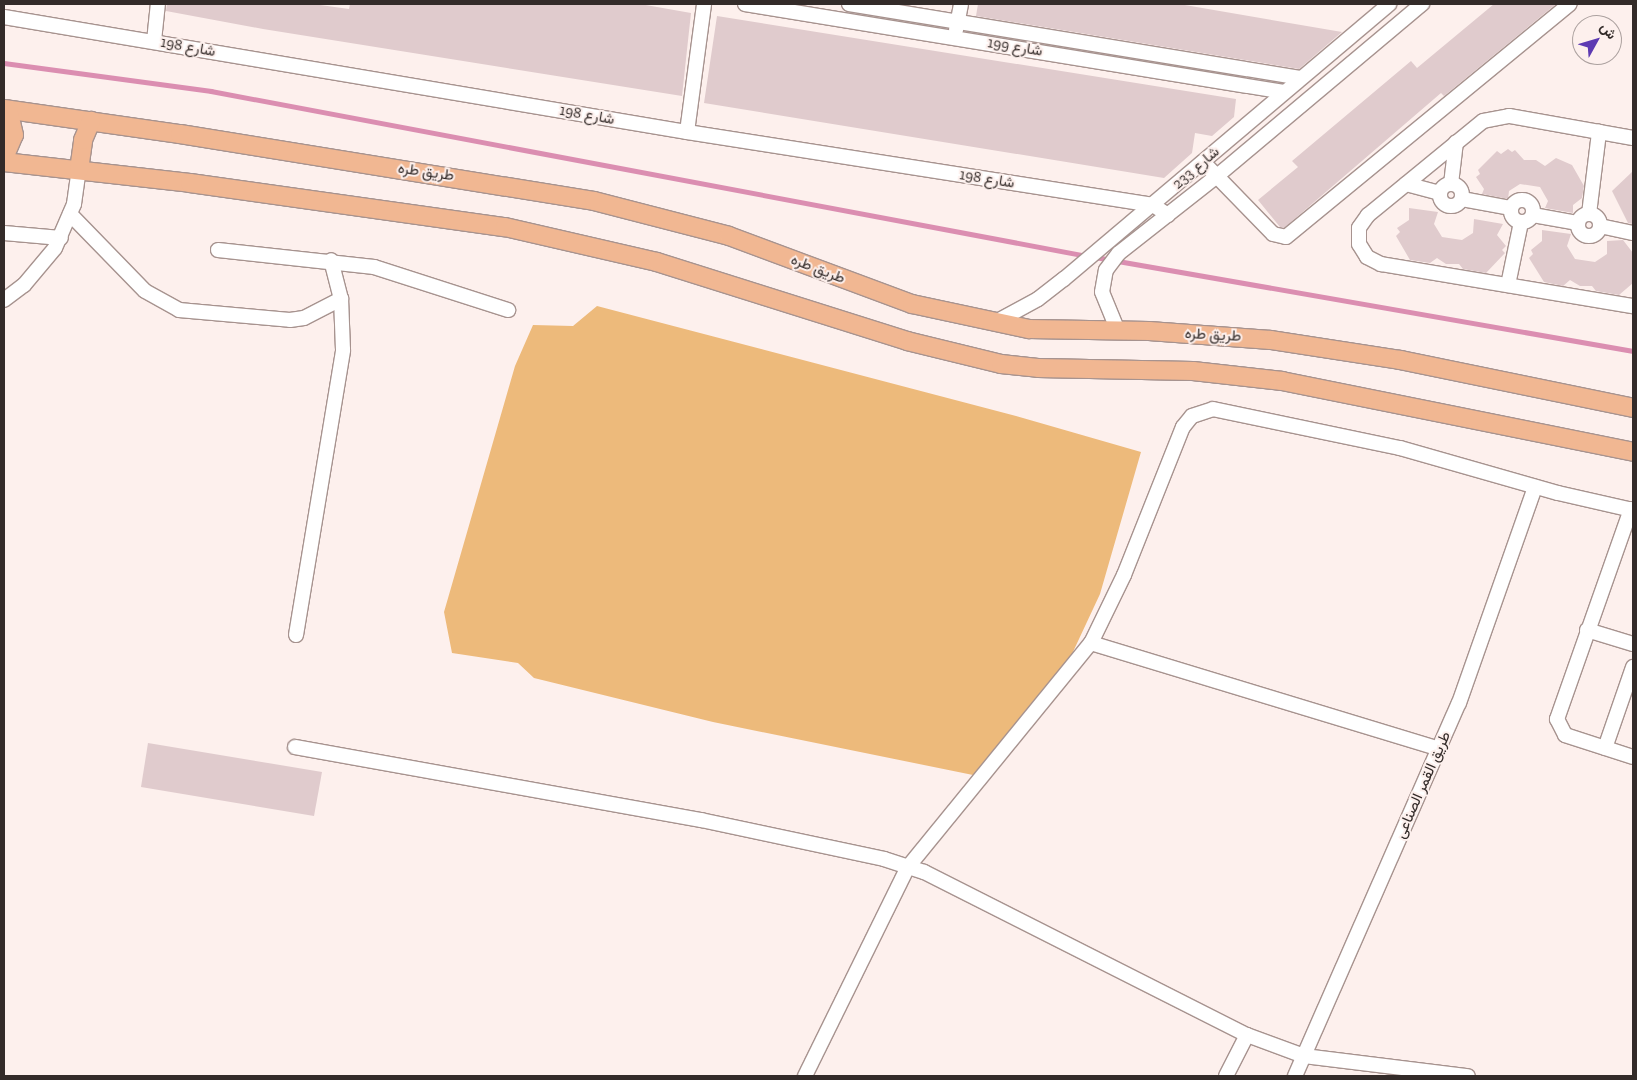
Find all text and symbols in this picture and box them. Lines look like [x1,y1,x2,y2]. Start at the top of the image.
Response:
north arrow [1572,15,1622,65]
text: ش [1596,19,1620,43]
street label: شارع 198 [159,33,217,61]
street label: شارع 199 [986,34,1044,60]
street label: شارع 198 [558,101,616,129]
street label: شارع 233 [1169,143,1223,193]
street label: طريق طره [397,159,455,185]
street label: شارع 198 [958,166,1016,192]
street label: طريق طره [788,250,848,288]
street label: طريق طره [1184,325,1242,345]
street label: طريق القمر الصناعى [1391,729,1455,841]

